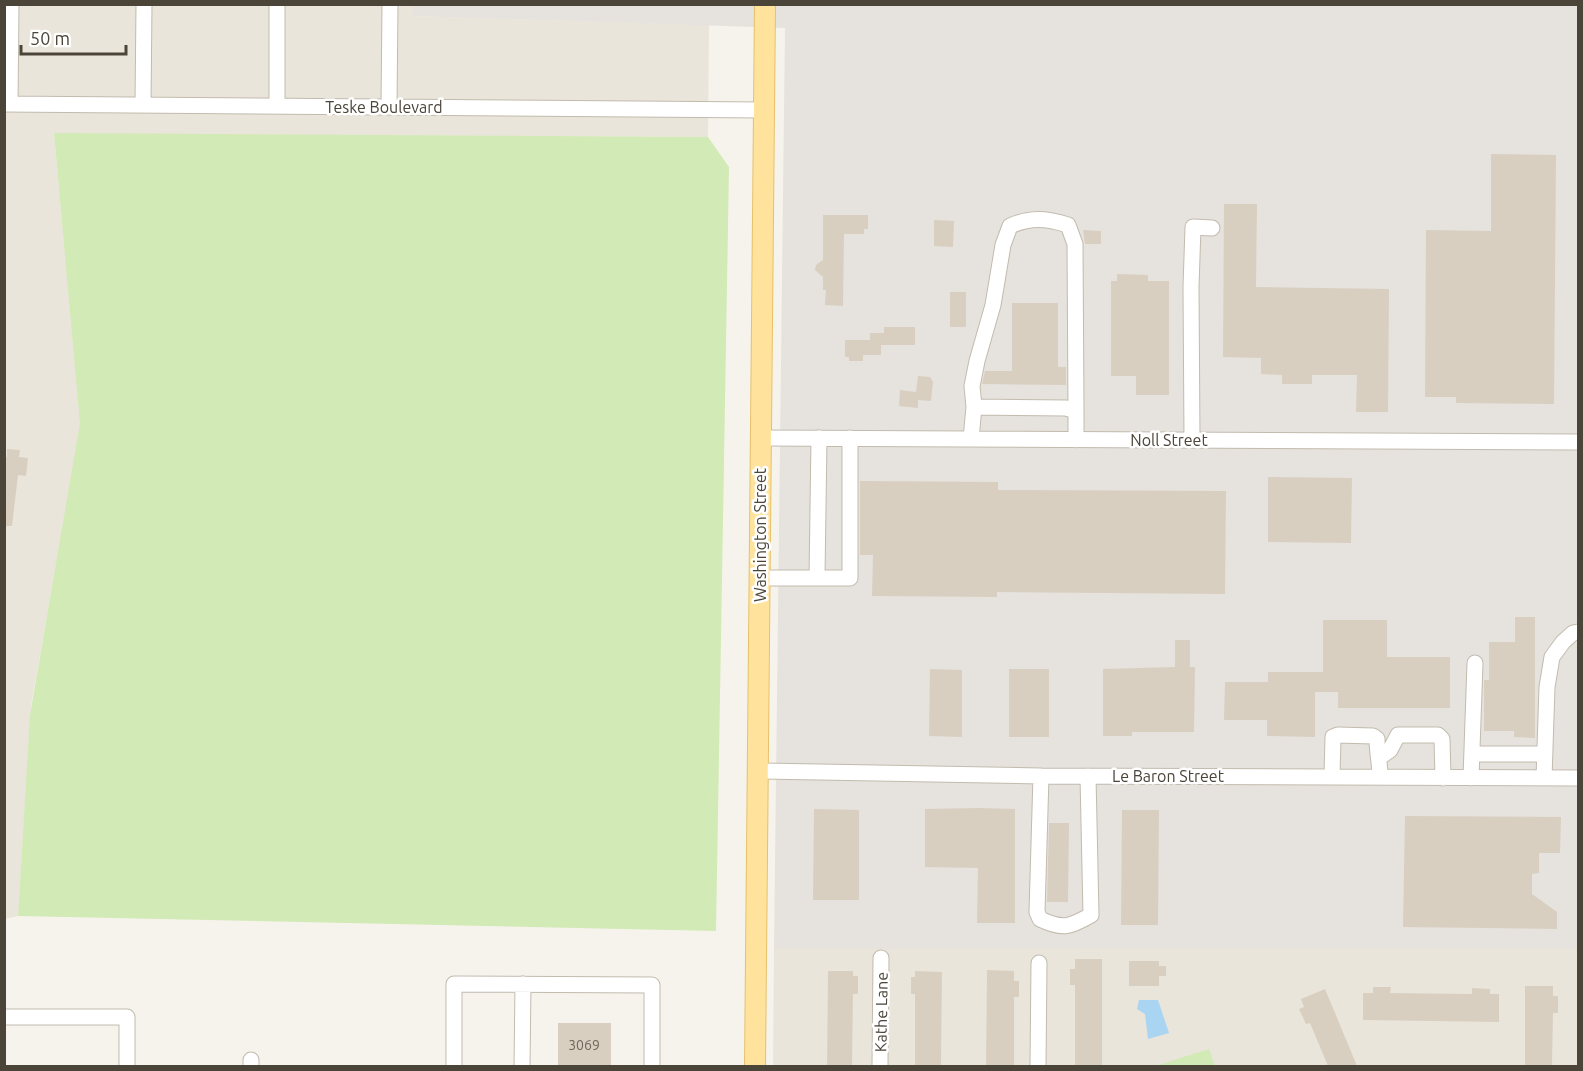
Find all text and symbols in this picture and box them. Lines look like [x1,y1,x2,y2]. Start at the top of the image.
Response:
scale bar [21,18,126,56]
text: 50 m [30,28,70,48]
street label: Teske Boulevard [325,98,443,116]
street label: Noll Street [1130,431,1208,449]
street label: Washington Street [751,467,769,602]
street label: Le Baron Street [1112,767,1225,785]
street label: Kathe Lane [871,972,891,1052]
house number: 3069 [568,1037,600,1053]

